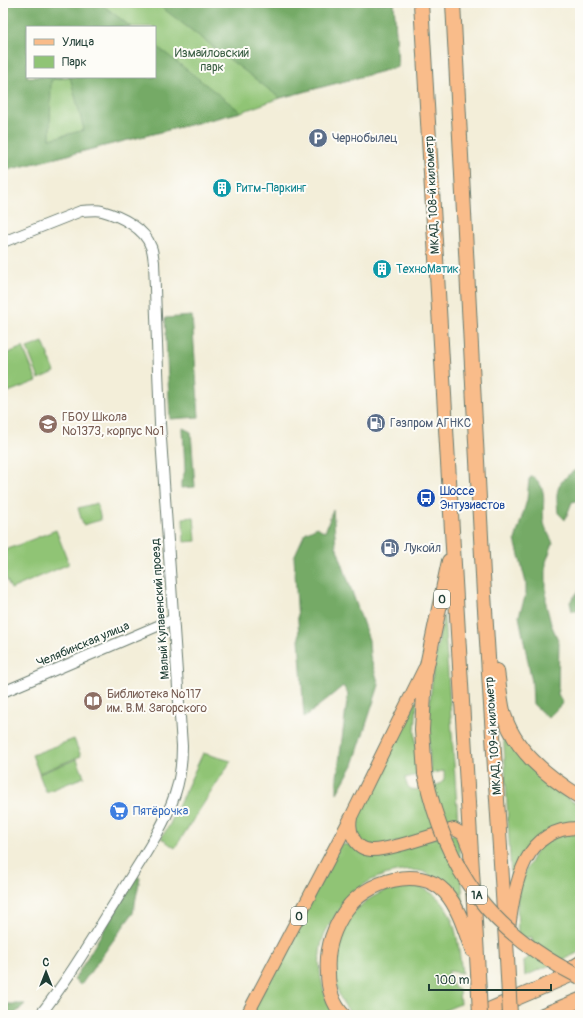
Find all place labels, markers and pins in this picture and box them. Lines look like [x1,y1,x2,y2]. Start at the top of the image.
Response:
parking icon: Чернобылец [307,127,329,149]
place label: Чернобылец [332,131,398,146]
building icon: Ритм-Паркинг [211,177,233,199]
place label: Ритм-Паркинг [236,181,306,196]
building icon: ТехноМатик [371,258,393,280]
place label: ТехноМатик [396,262,459,277]
place label: ГБОУ Школа №1373, корпус №1 [62,410,164,439]
fuel station icon: Газпром АГНКС [365,412,387,434]
school or university icon: ГБОУ Школа №1373, корпус №1 [37,413,59,435]
place label: Газпром АГНКС [390,416,471,431]
place label: Шоссе Энтузиастов [440,484,505,513]
bus stop icon: Шоссе Энтузиастов [415,487,437,509]
fuel station icon: Лукойл [379,537,401,559]
place label: Лукойл [403,541,441,556]
place label: Библиотека №117 им. В.М. Загорского [107,687,208,716]
library icon: Библиотека №117 им. В.М. Загорского [82,690,104,712]
supermarket icon: Пятёрочка [108,800,130,822]
place label: Пятёрочка [133,804,189,819]

